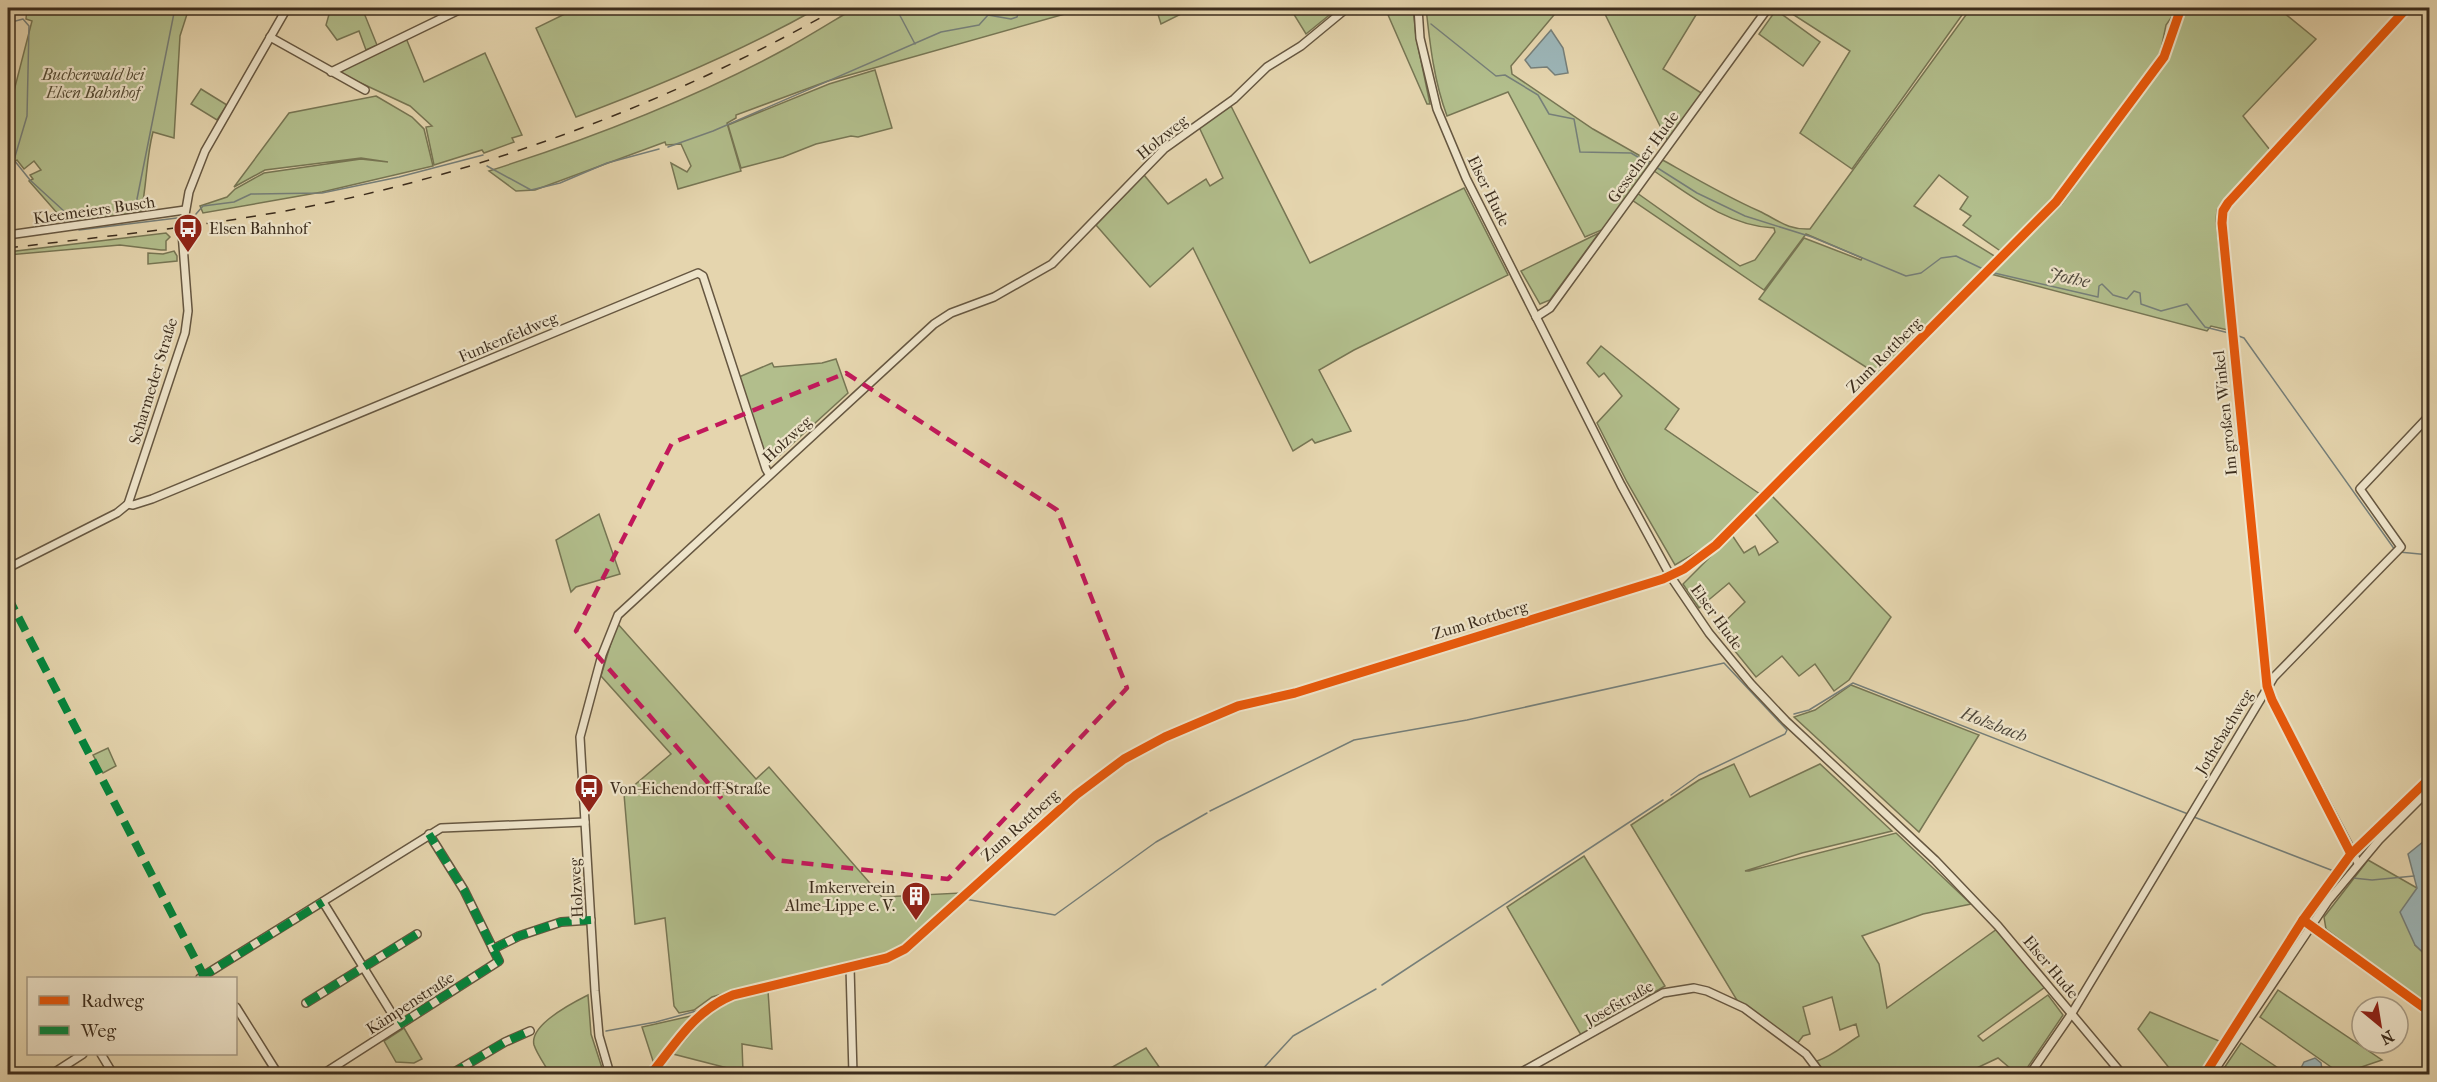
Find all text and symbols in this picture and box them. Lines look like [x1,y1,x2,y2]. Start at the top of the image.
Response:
park label: Buchenwald bei Elsen Bahnhof [41,65,146,102]
street label: Gesselner Hude [1603,107,1683,207]
street label: Holzweg [1133,110,1192,163]
street label: Elser Hude [1464,153,1514,230]
street label: Kleemeiers Busch [32,192,156,228]
bus stop icon: Elsen Bahnhof [172,212,204,254]
place label: Elsen Bahnhof [209,219,312,238]
water label: Jothe [2046,263,2092,293]
street label: Funkenfeldweg [456,307,561,366]
street label: Zum Rottberg [1842,313,1926,397]
street label: Scharmeder Straße [125,315,181,447]
street label: Im großen Winkel [2209,349,2241,476]
street label: Holzweg [759,411,816,466]
street label: Elser Hude [1687,581,1747,654]
street label: Zum Rottberg [1430,596,1531,644]
street label: Jothebachweg [2190,686,2257,780]
water label: Holzbach [1957,702,2030,747]
bus stop icon: Von-Eichendorff-Straße [573,772,605,814]
place label: Von-Eichendorff-Straße [609,779,770,798]
street label: Zum Rottberg [977,785,1063,865]
street label: Holzweg [565,857,587,918]
place label: Imkerverein Alme-Lippe e. V. [784,878,896,915]
building icon: Imkerverein Alme-Lippe e. V. [900,880,932,922]
street label: Elser Hude [2019,932,2083,1002]
street label: Kämpenstraße [363,968,458,1038]
street label: Josefstraße [1580,976,1657,1031]
legend [27,977,237,1055]
text: Radweg [81,991,144,1012]
north arrow [2350,995,2410,1055]
text: Weg [80,1021,116,1042]
text: N [2376,1026,2397,1049]

